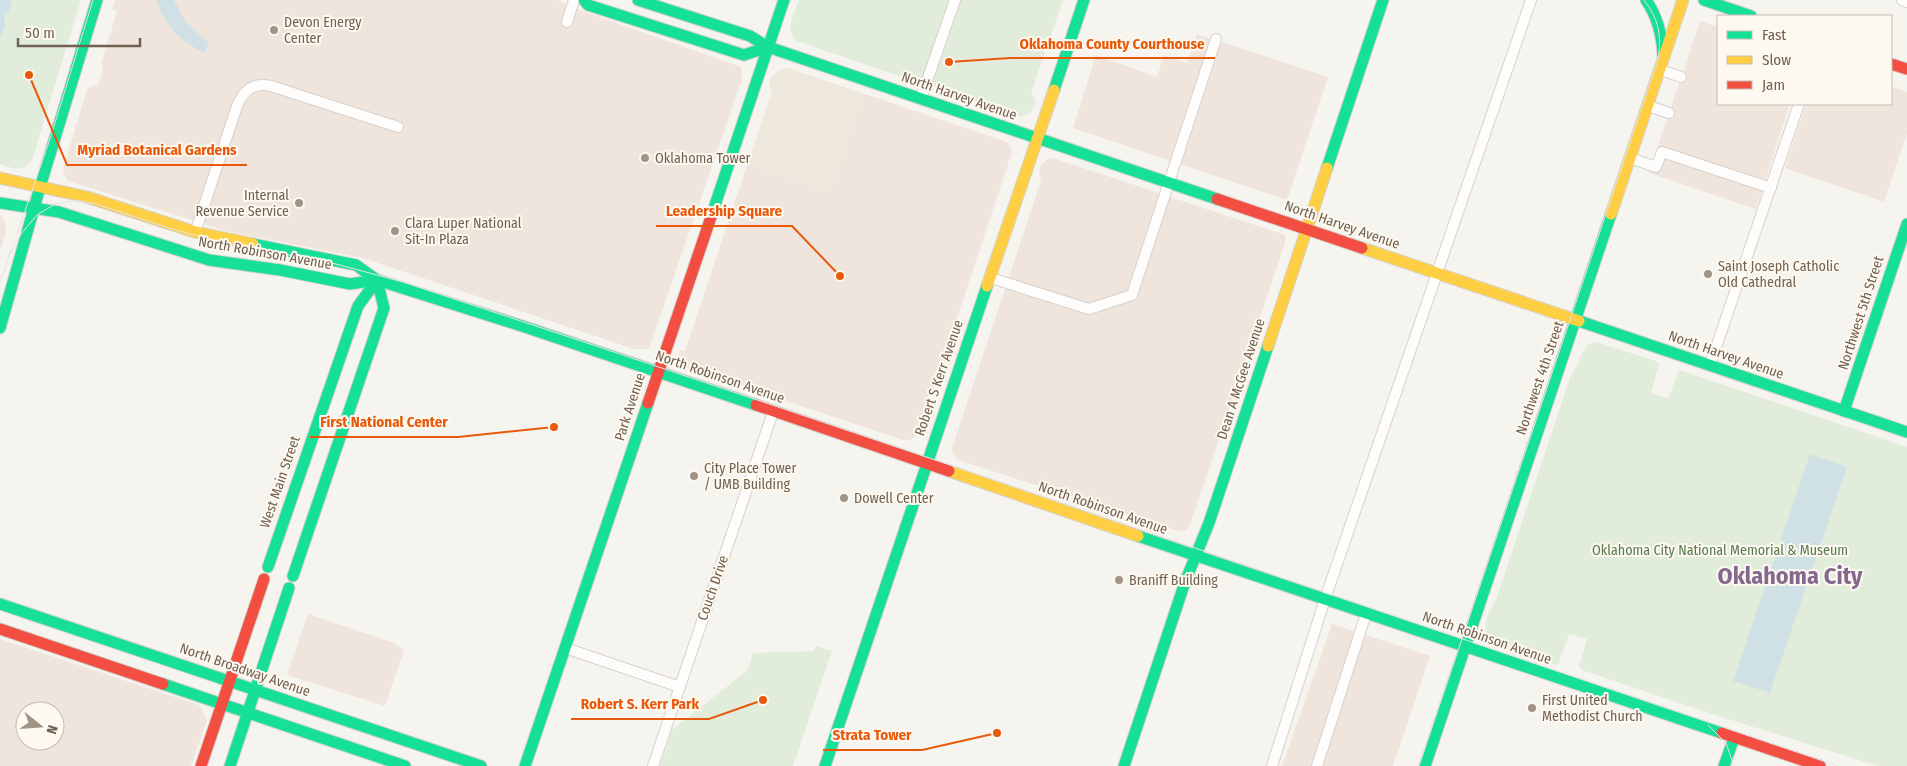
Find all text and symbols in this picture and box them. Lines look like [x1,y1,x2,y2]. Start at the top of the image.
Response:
place label: Devon Energy Center [284,14,362,47]
scale bar [18,15,140,47]
legend [1717,15,1892,105]
text: 50 m [25,24,55,42]
marker: Devon Energy Center [268,24,280,36]
text: Fast [1762,26,1786,44]
callout: Oklahoma County Courthouse [1010,28,1215,58]
text: Oklahoma County Courthouse [1019,35,1205,53]
text: Slow [1762,51,1791,69]
street label: North Harvey Avenue [899,68,1019,124]
text: Jam [1762,76,1785,94]
callout: Myriad Botanical Gardens [67,135,247,165]
text: Myriad Botanical Gardens [77,141,237,159]
place label: Oklahoma Tower [655,150,751,167]
marker: Oklahoma Tower [639,152,651,164]
place label: Internal Revenue Service [196,187,289,220]
callout: Leadership Square [656,196,792,226]
marker: Internal Revenue Service [293,197,305,209]
street label: North Harvey Avenue [1282,197,1402,253]
text: Leadership Square [666,202,782,220]
place label: Clara Luper National Sit-In Plaza [405,215,522,248]
marker: Clara Luper National Sit-In Plaza [389,225,401,237]
street label: North Robinson Avenue [197,233,333,273]
street label: Northwest 5th Street [1835,254,1888,372]
place label: Saint Joseph Catholic Old Cathedral [1718,258,1839,291]
marker: Saint Joseph Catholic Old Cathedral [1702,268,1714,280]
street label: Dean A McGee Avenue [1213,316,1269,442]
street label: Robert S Kerr Avenue [911,318,967,438]
street label: Northwest 4th Street [1513,319,1568,437]
street label: North Harvey Avenue [1666,327,1786,383]
street label: North Robinson Avenue [653,347,787,407]
street label: Park Avenue [611,371,649,443]
callout: First National Center [310,407,458,437]
text: First National Center [320,413,448,431]
street label: West Main Street [256,433,304,530]
place label: City Place Tower / UMB Building [704,460,796,493]
marker: City Place Tower / UMB Building [688,470,700,482]
street label: North Robinson Avenue [1036,478,1170,538]
place label: Dowell Center [854,490,934,507]
marker: Dowell Center [838,492,850,504]
park label: Oklahoma City National Memorial & Museum [1592,542,1848,559]
street label: Couch Drive [694,553,732,623]
district label: Oklahoma City [1718,562,1863,590]
place label: Braniff Building [1129,572,1218,589]
marker: Braniff Building [1113,574,1125,586]
street label: North Robinson Avenue [1420,608,1554,668]
street label: North Broadway Avenue [177,640,313,700]
callout: Robert S. Kerr Park [571,689,709,719]
place label: First United Methodist Church [1542,692,1643,725]
text: Robert S. Kerr Park [581,695,700,713]
north arrow [15,701,65,751]
marker: First United Methodist Church [1526,702,1538,714]
callout: Strata Tower [823,720,922,750]
text: N [43,723,61,736]
text: Strata Tower [832,726,912,744]

